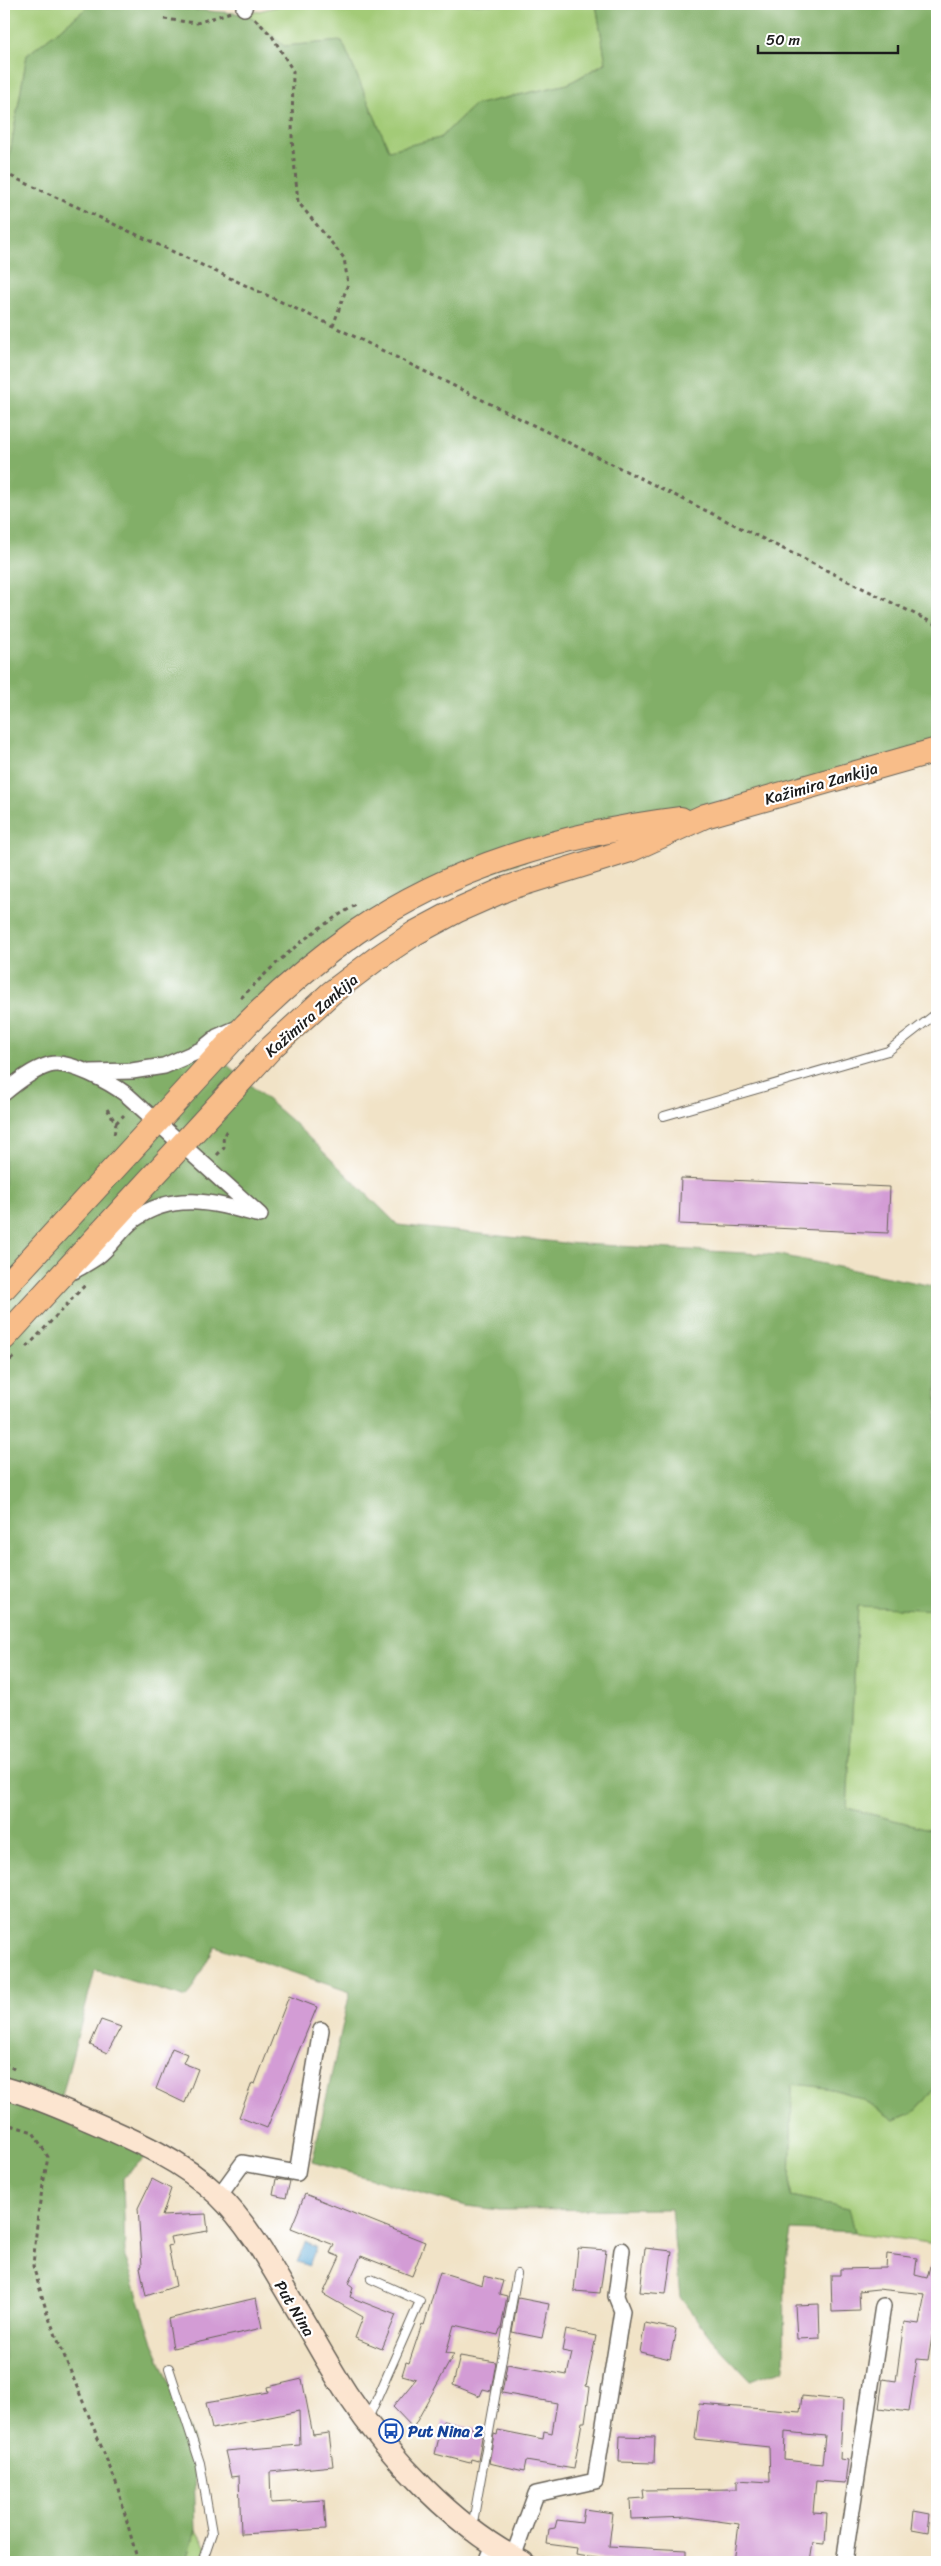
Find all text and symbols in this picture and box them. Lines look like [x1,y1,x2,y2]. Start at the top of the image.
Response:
scale bar [758,22,898,54]
text: 50 m [766,27,801,53]
street label: Kažimira Zankija [761,753,881,814]
street label: Kažimira Zankija [258,966,365,1065]
street label: Put Nina [266,2274,323,2342]
place label: Put Nina 2 [408,2417,484,2446]
bus stop icon: Put Nina 2 [378,2418,404,2444]

